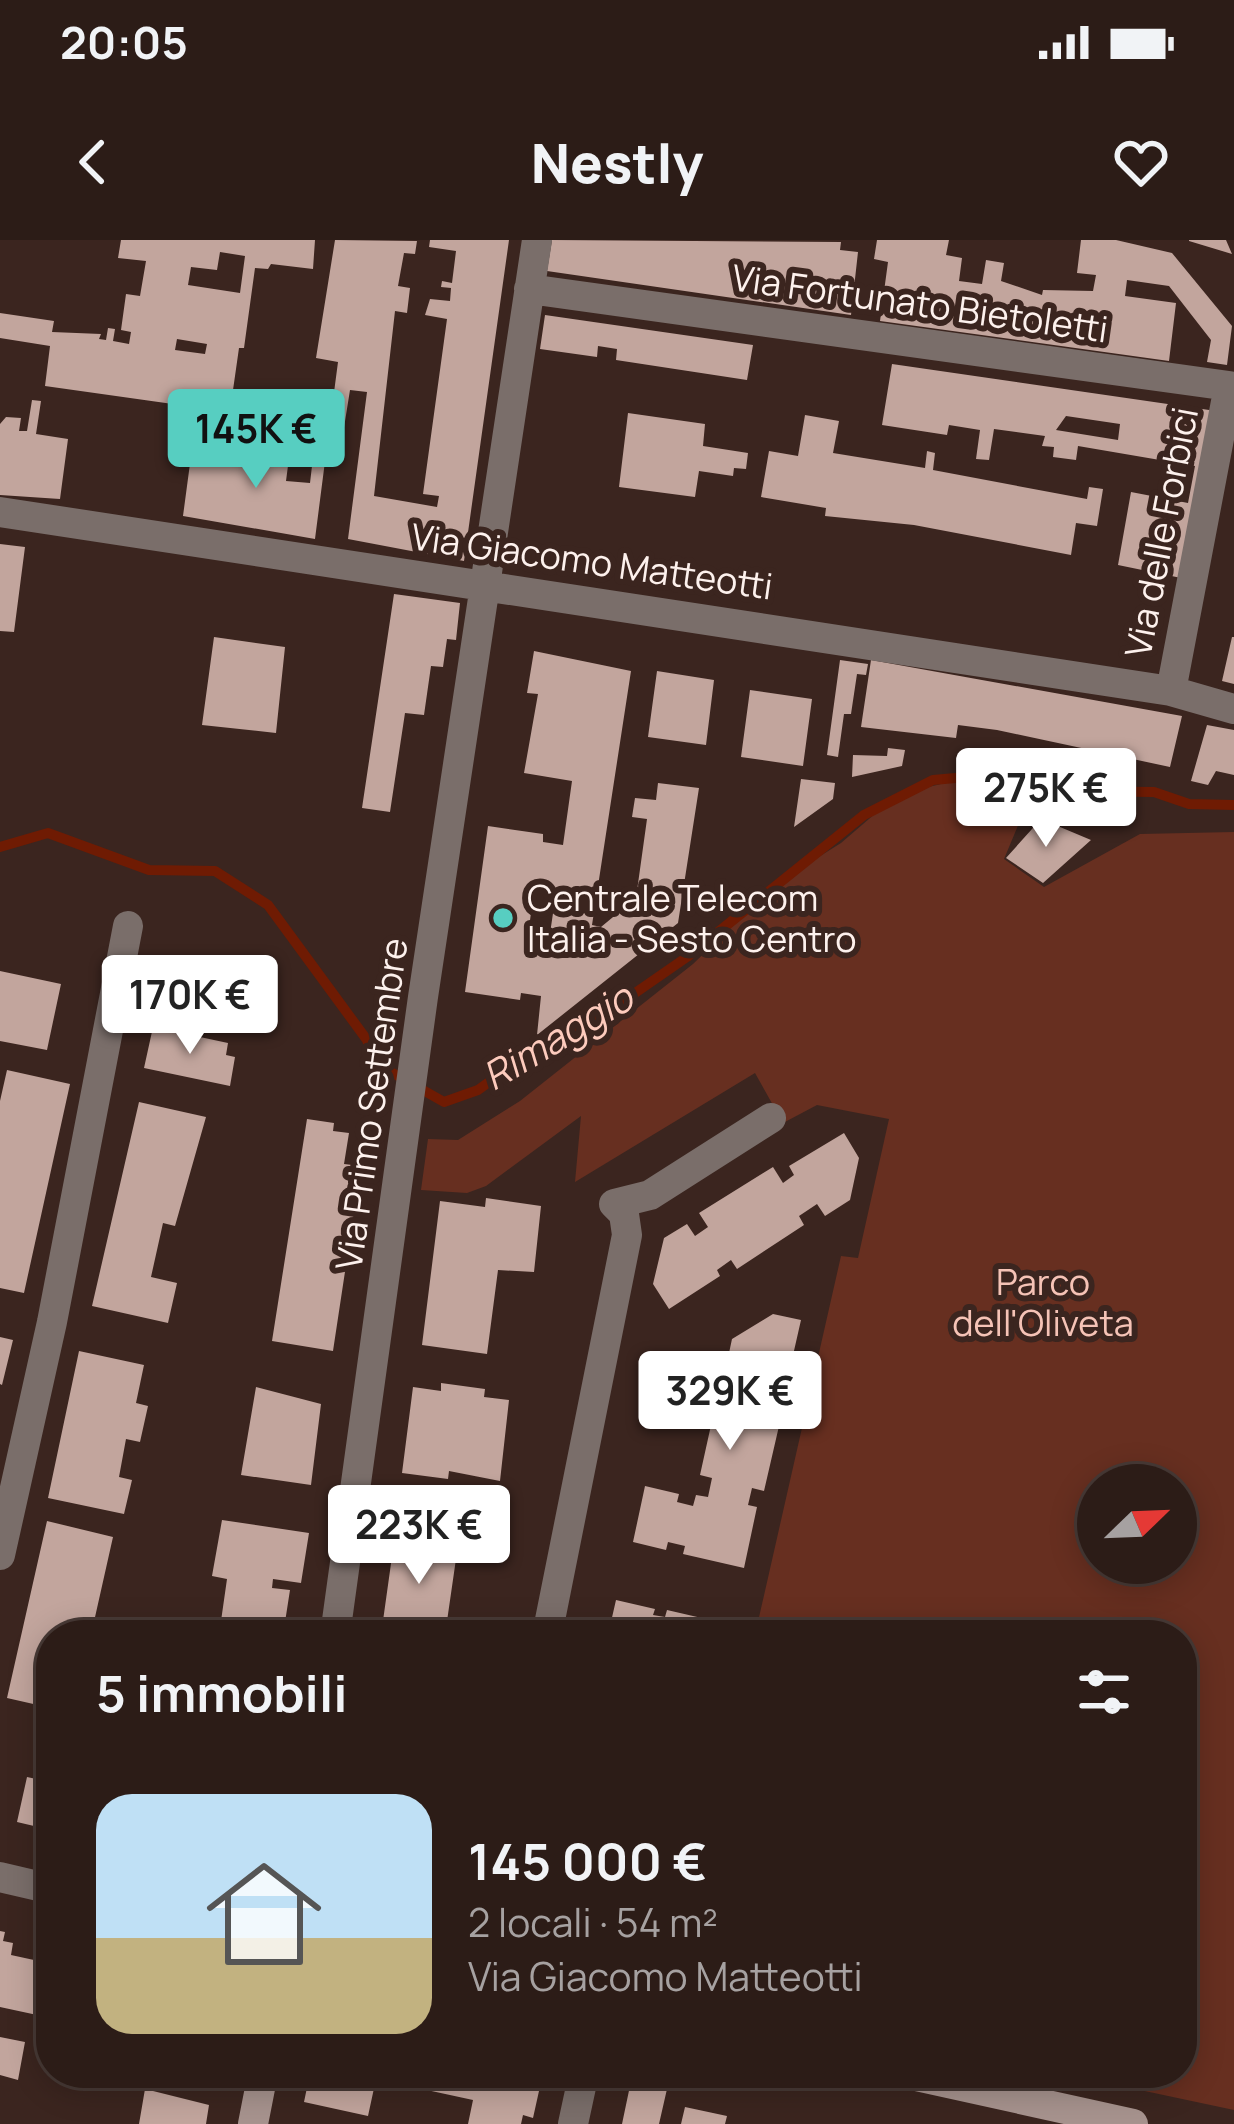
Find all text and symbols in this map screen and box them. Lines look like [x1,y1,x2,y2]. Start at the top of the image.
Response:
text: 20:05 [60,11,188,73]
text: Nestly [531,125,703,199]
icon: back [60,129,126,195]
icon: heart [1108,129,1174,195]
street label: Via Fortunato Bietoletti [729,252,1111,354]
pin: 145K € [158,389,354,491]
text: 145K € [195,401,317,455]
street label: Via delle Forbici [1113,403,1209,661]
street label: Via Giacomo Matteotti [408,511,776,611]
pin: 275K € [948,748,1144,850]
text: 275K € [983,760,1109,814]
place label: Centrale Telecom Italia - Sesto Centro [527,873,856,963]
marker: Centrale Telecom Italia - Sesto Centro [490,905,516,931]
street label: Via Primo Settembre [323,935,419,1273]
pin: 170K € [92,955,288,1057]
text: 170K € [129,967,251,1021]
water label: Rimaggio [472,969,644,1102]
park label: Parco dell'Oliveta [952,1257,1134,1347]
pin: 329K € [632,1351,828,1453]
text: 329K € [665,1363,795,1417]
north arrow [1077,1464,1197,1584]
map controls [1077,1464,1197,1584]
pin: 223K € [321,1485,517,1587]
text: 223K € [355,1497,483,1551]
text: 5 immobili [96,1658,348,1727]
icon: filters [1071,1659,1137,1725]
text: 145 000 € [468,1826,707,1895]
icon: home [192,1842,336,1986]
text: 2 locali · 54 m² [468,1895,718,1949]
text: Via Giacomo Matteotti [468,1949,863,2003]

